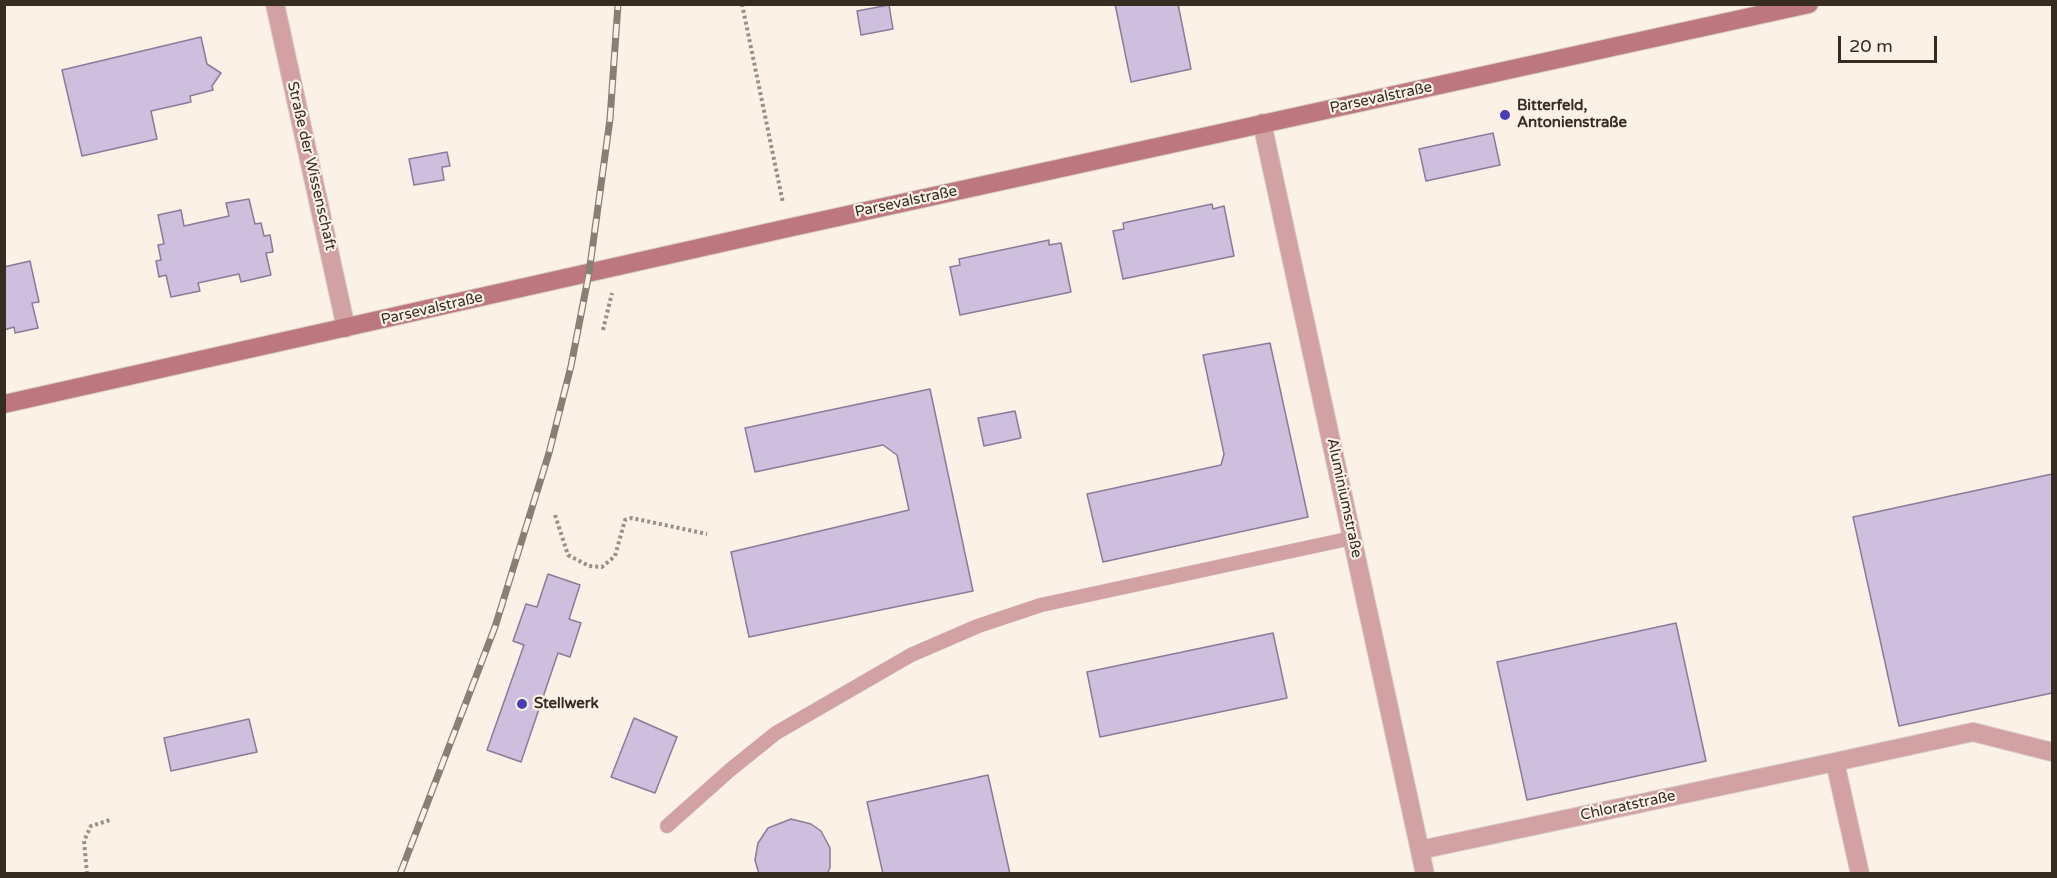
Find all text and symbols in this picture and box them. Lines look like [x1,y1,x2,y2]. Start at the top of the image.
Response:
scale bar [1841,24,1940,62]
text: 20 m [1849,35,1893,57]
street label: Parsevalstraße [1328,78,1434,118]
street label: Straße der Wissenschaft [283,80,339,252]
place label: Bitterfeld, Antonienstraße [1517,97,1627,132]
marker: Bitterfeld, Antonienstraße [1498,108,1512,122]
street label: Parsevalstraße [853,182,959,222]
street label: Parsevalstraße [379,289,485,329]
street label: Aluminiumstraße [1323,437,1365,559]
place label: Stellwerk [534,695,599,713]
marker: Stellwerk [515,697,529,711]
street label: Chloratstraße [1579,787,1677,825]

